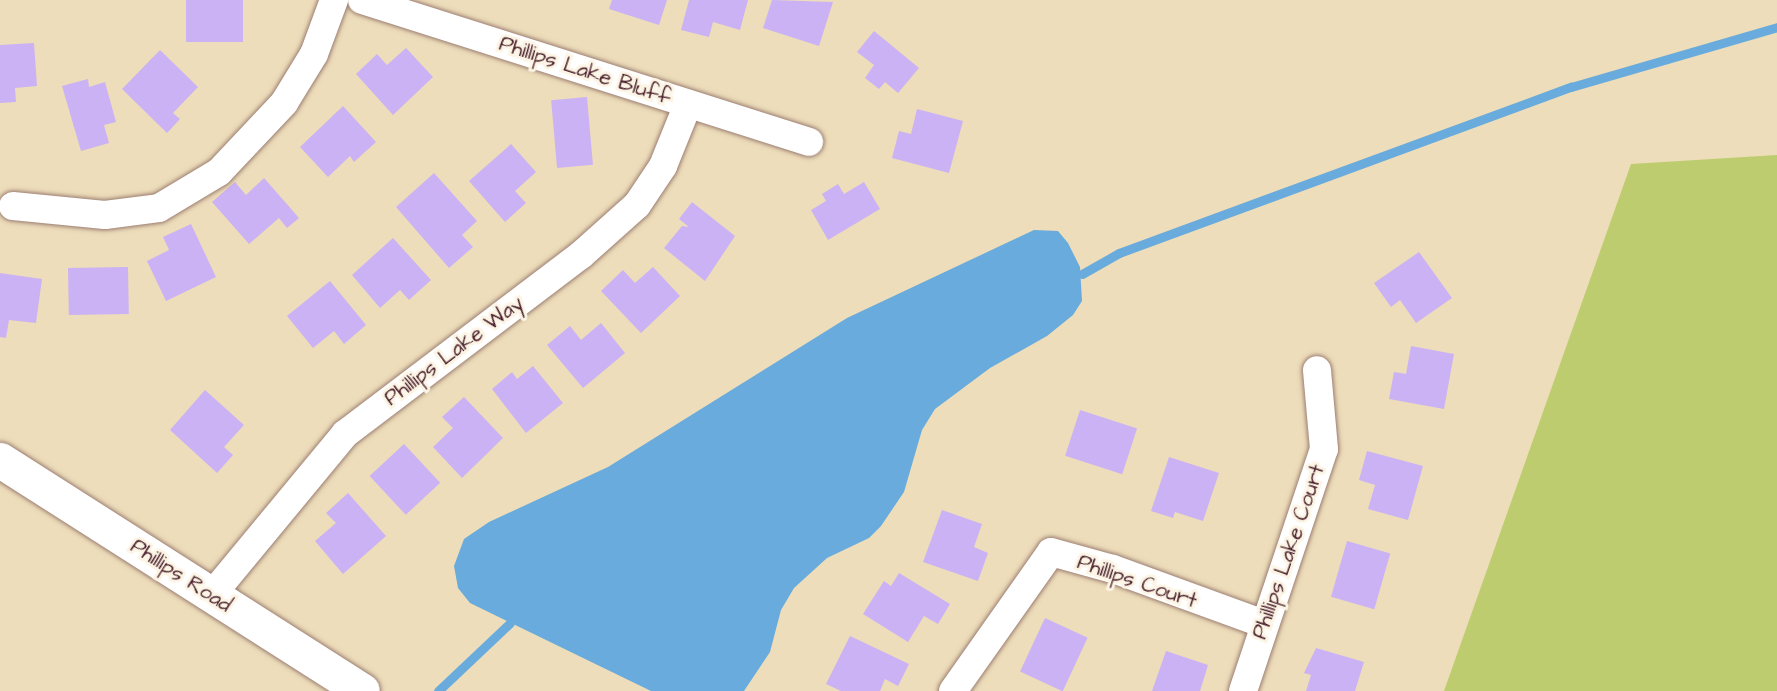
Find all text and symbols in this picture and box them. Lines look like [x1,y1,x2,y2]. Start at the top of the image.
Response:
street label: Phillips Lake Bluff [496,31,674,111]
street label: Phillips Lake Way [380,291,528,411]
street label: Phillips Lake Court [1247,462,1331,642]
street label: Phillips Road [126,534,236,618]
street label: Phillips Court [1074,550,1200,614]

